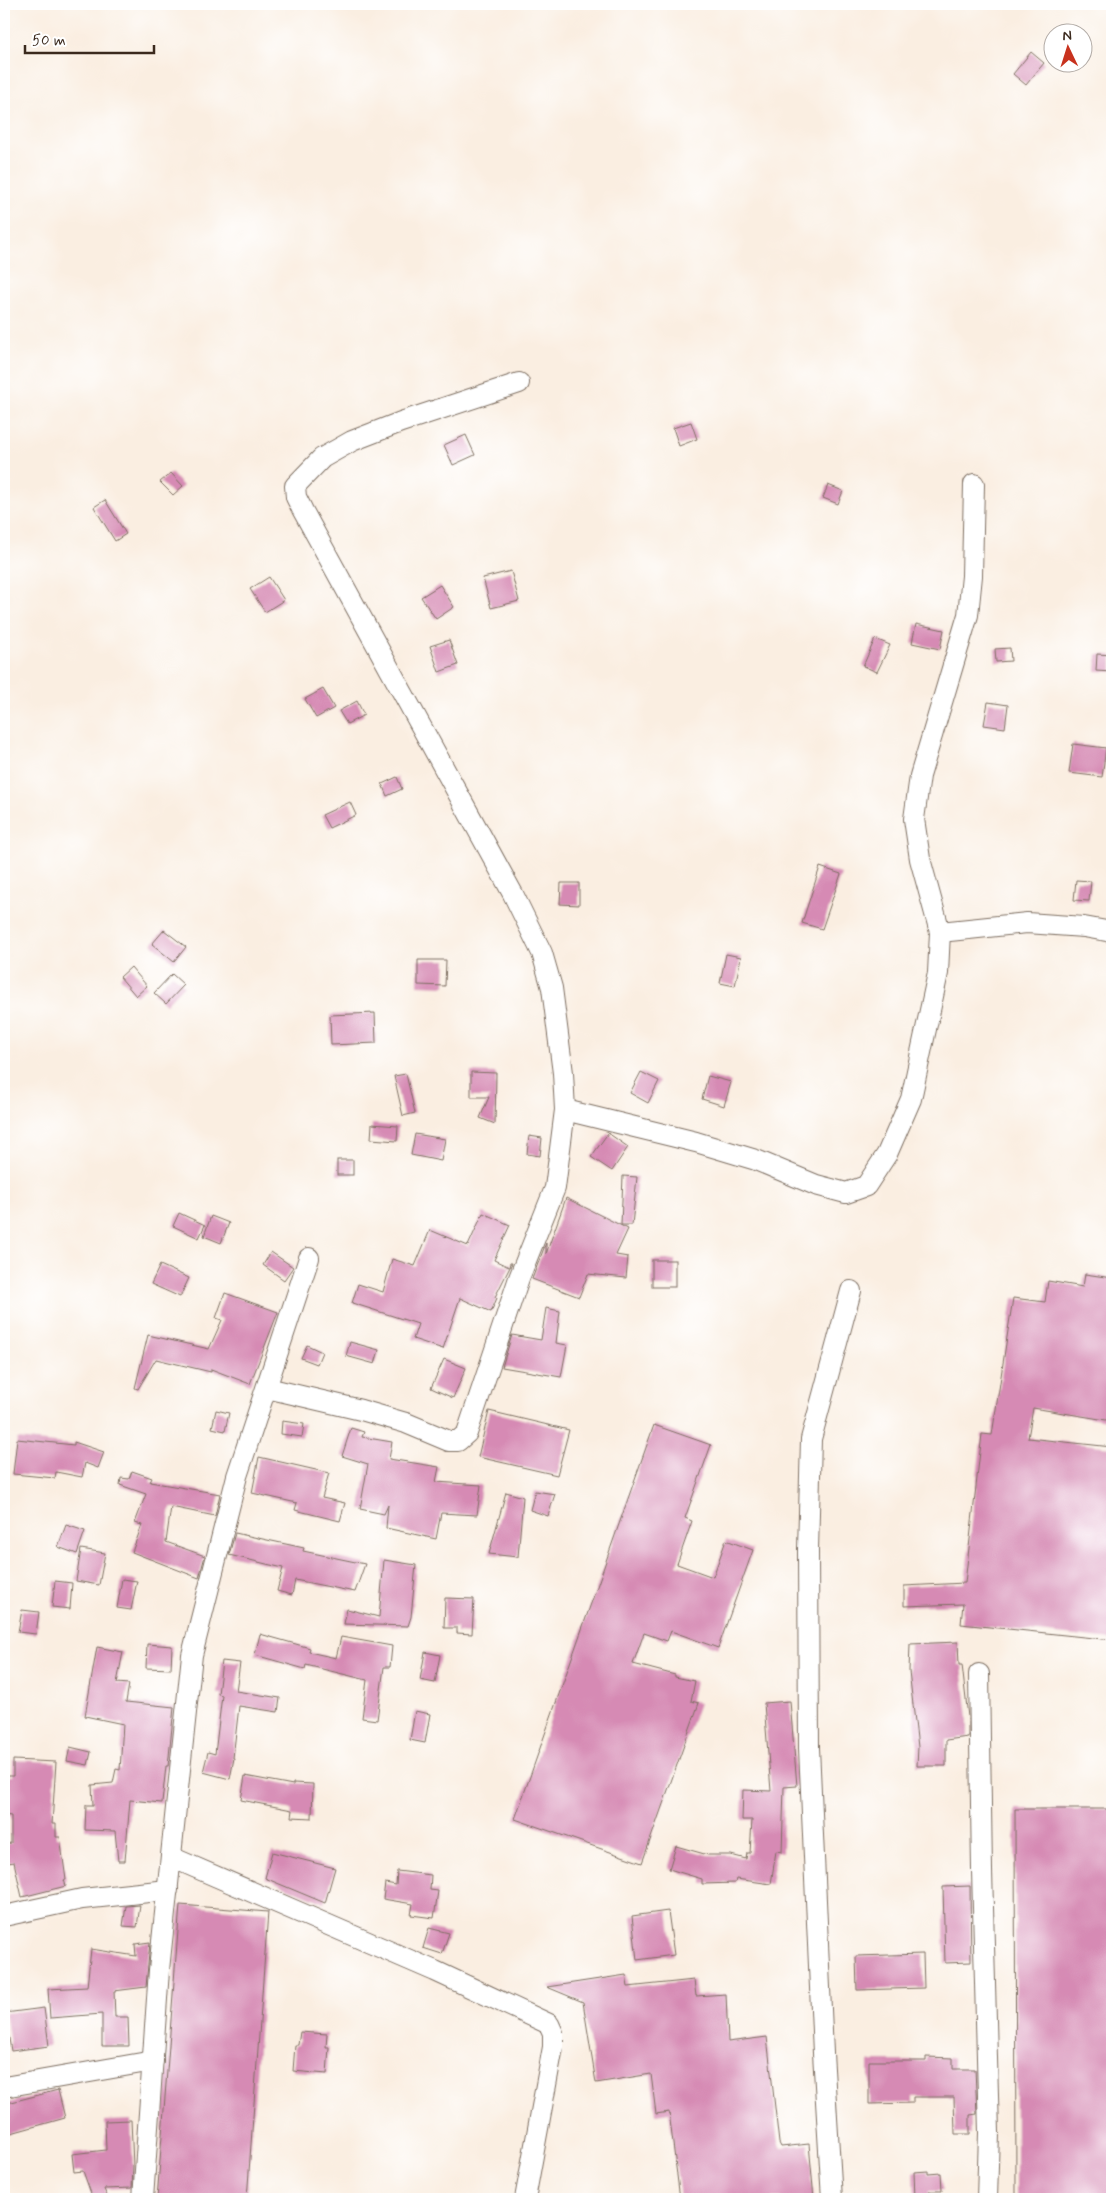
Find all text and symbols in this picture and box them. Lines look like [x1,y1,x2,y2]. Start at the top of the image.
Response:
scale bar [25,22,154,54]
north arrow [1044,22,1094,72]
text: N [1062,27,1072,45]
text: 50 m [32,31,66,51]

